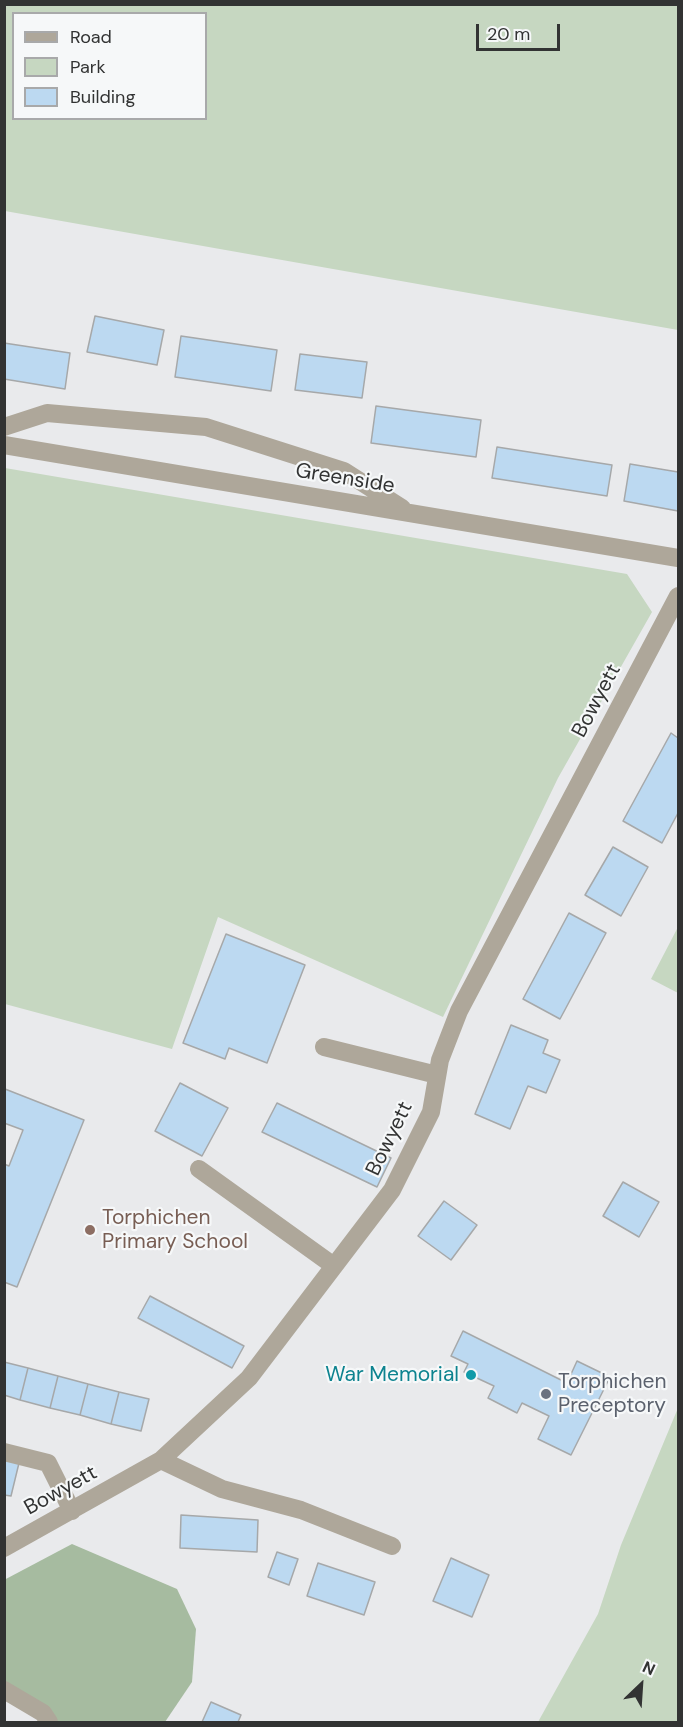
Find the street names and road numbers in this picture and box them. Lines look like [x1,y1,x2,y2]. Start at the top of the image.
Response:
street label: Greenside [294,459,396,499]
street label: Bowyett [567,660,627,742]
street label: Bowyett [361,1098,419,1180]
street label: Bowyett [20,1461,102,1521]

